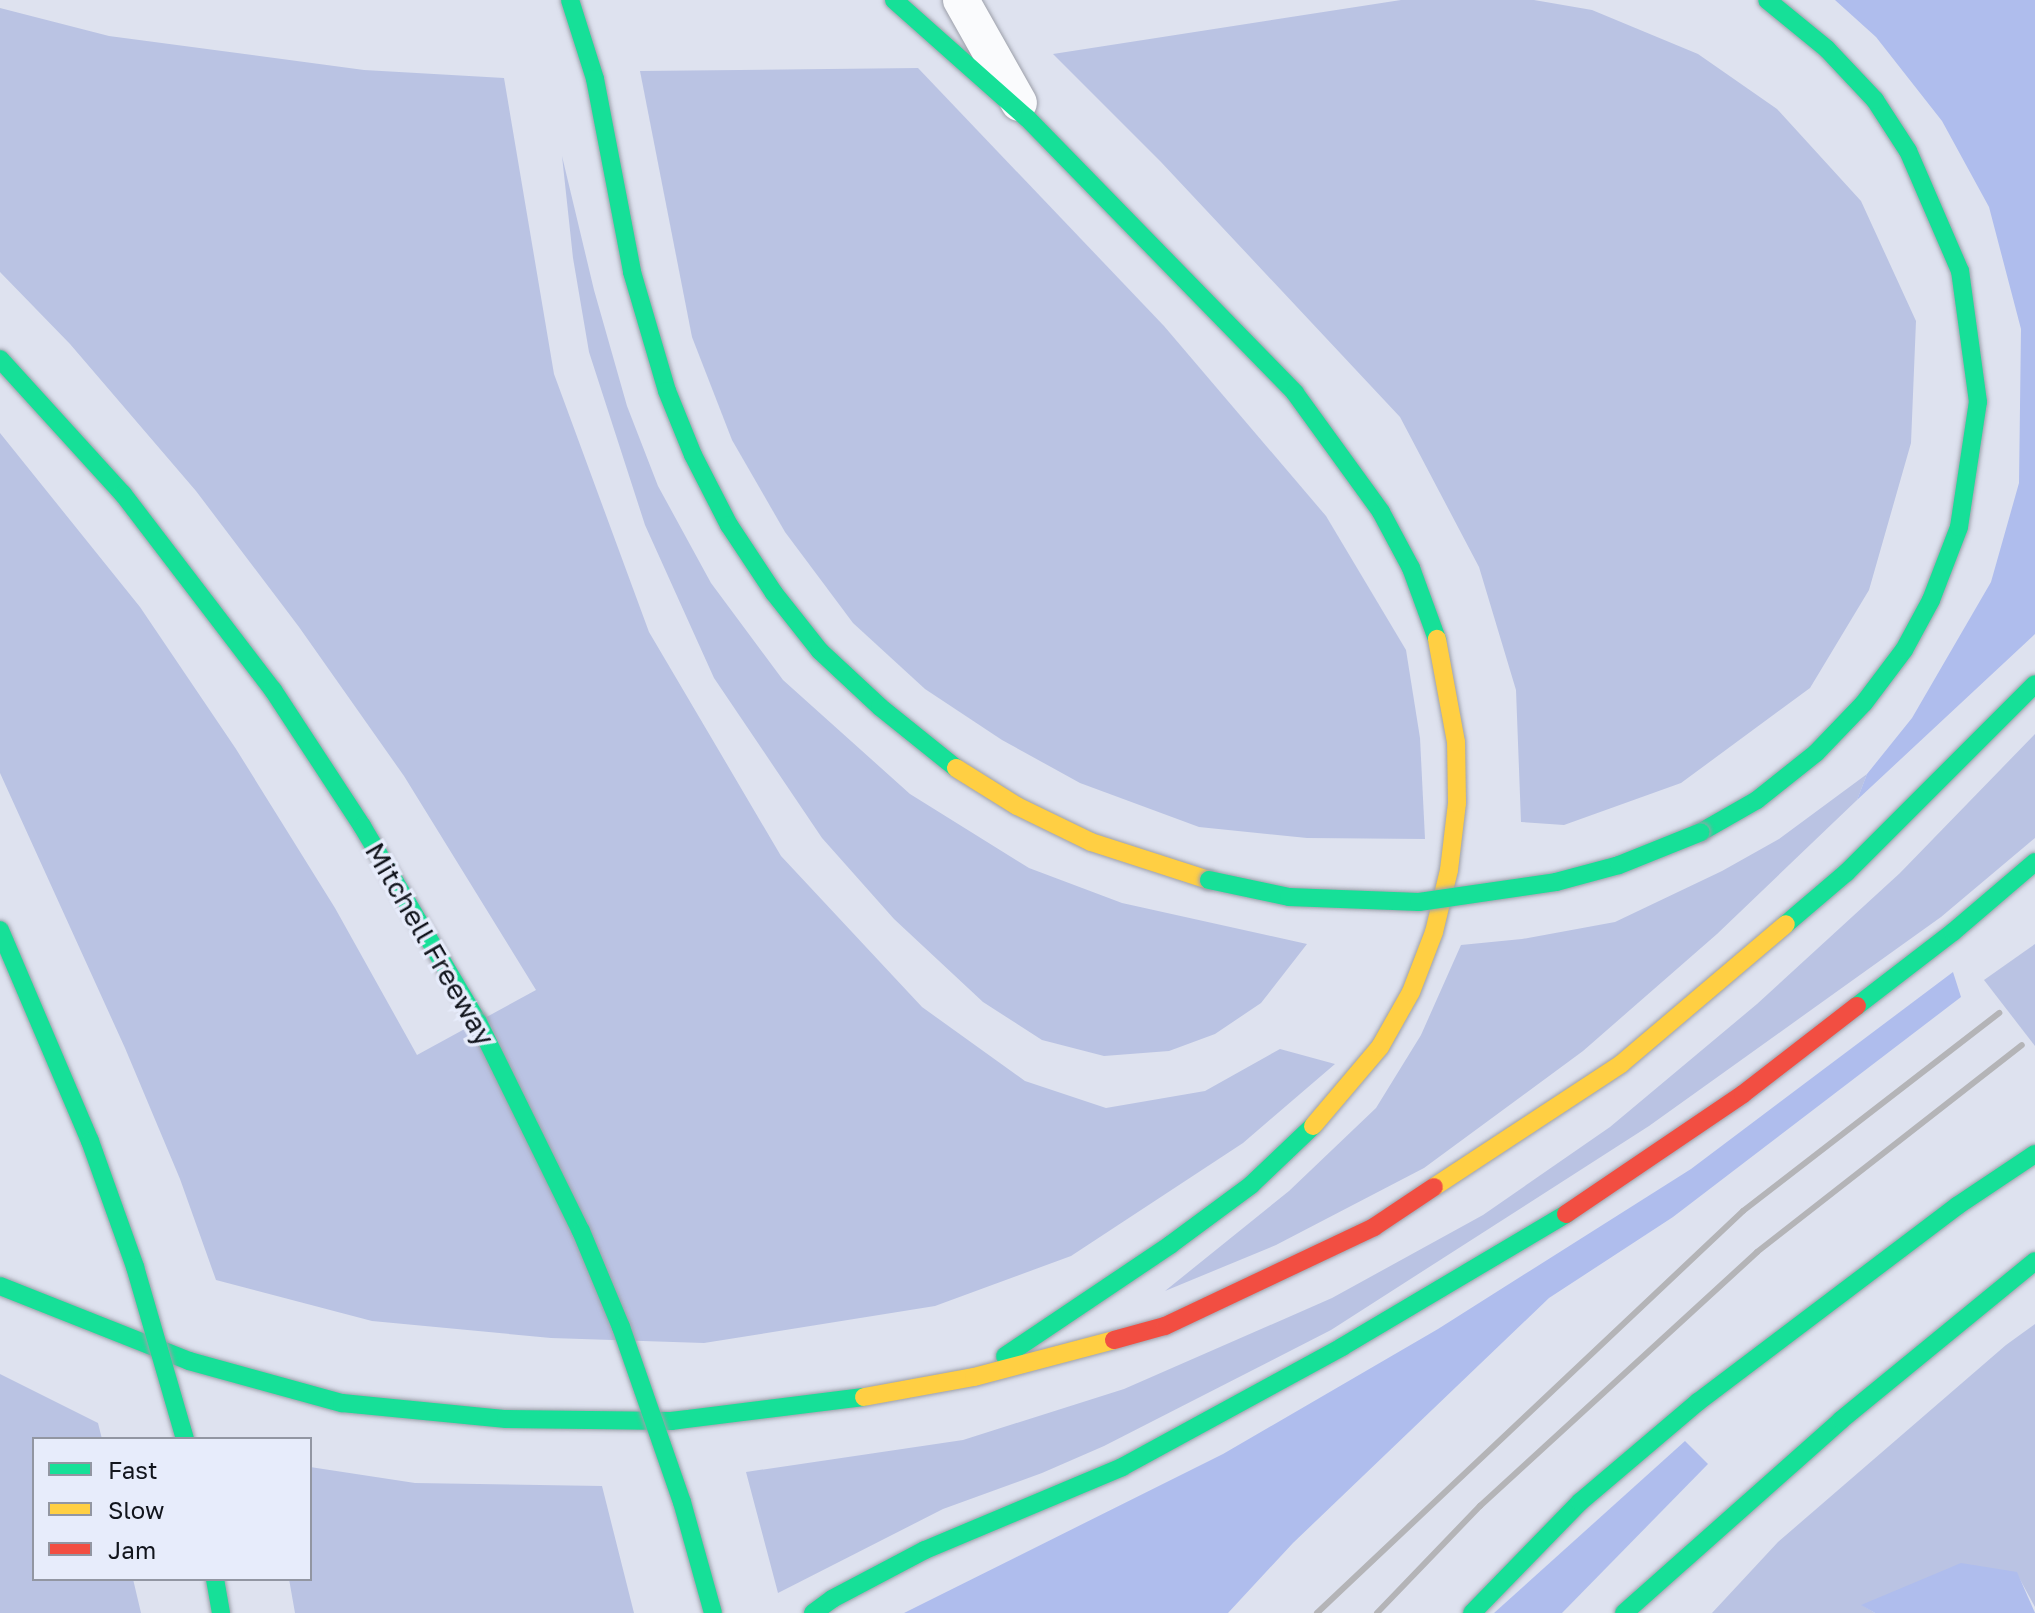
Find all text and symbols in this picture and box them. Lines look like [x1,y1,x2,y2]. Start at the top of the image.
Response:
street label: Mitchell Freeway [358,836,502,1052]
legend [32,1437,312,1581]
text: Fast [108,1455,158,1484]
text: Slow [108,1495,164,1524]
text: Jam [108,1535,156,1564]

